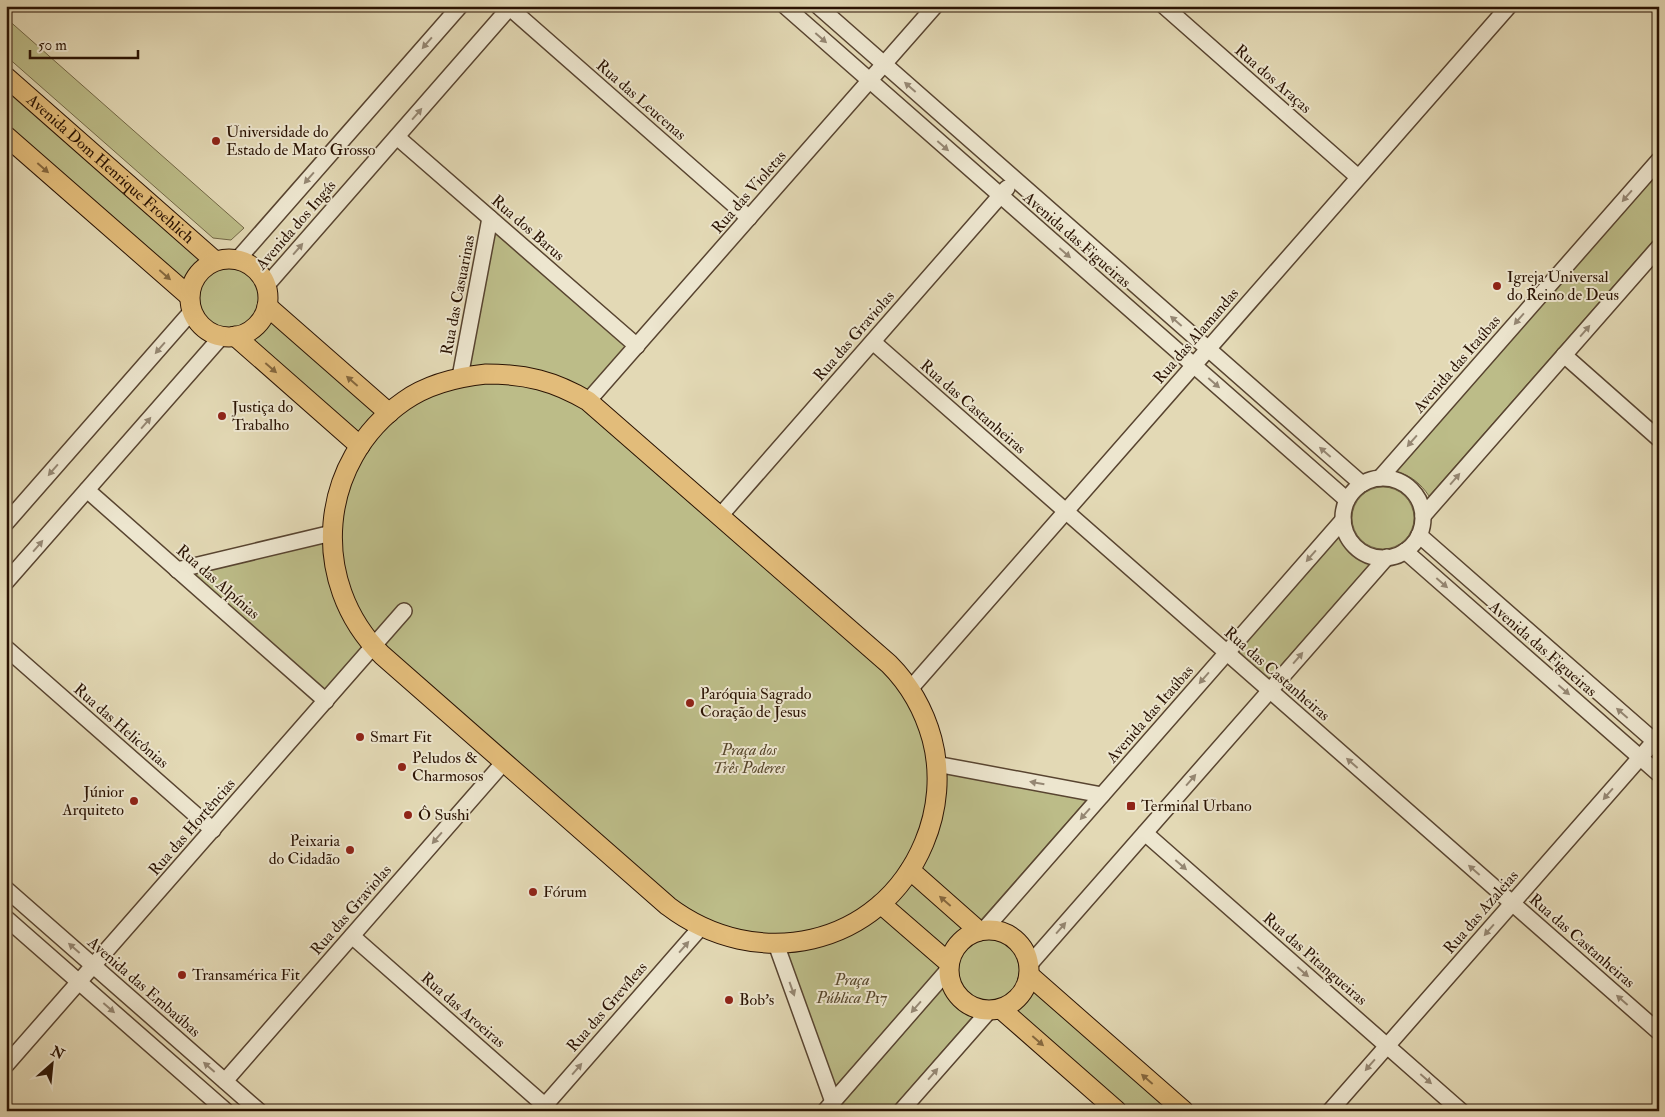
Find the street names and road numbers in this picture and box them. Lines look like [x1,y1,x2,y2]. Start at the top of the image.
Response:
street label: Rua dos Araças [1231,40,1315,118]
street label: Rua das Leucenas [592,55,690,145]
street label: Avenida Dom Henrique Froehlich [22,89,199,248]
street label: Rua das Violetas [707,146,791,238]
street label: Avenida dos Ingás [251,176,340,275]
street label: Avenida das Figueiras [1018,187,1135,292]
street label: Rua dos Barus [487,191,569,265]
street label: Rua das Casuarinas [437,233,479,357]
street label: Rua das Alamandas [1149,284,1243,388]
street label: Rua das Graviolas [809,287,899,385]
street label: Avenida das Itaúbas [1408,311,1505,418]
street label: Rua das Castanheiras [916,356,1030,458]
street label: Rua das Alpínias [172,540,264,624]
street label: Avenida das Figueiras [1484,596,1601,701]
street label: Rua das Castanheiras [1220,623,1334,725]
street label: Avenida das Itaúbas [1101,661,1198,768]
street label: Rua das Helicônias [69,679,173,773]
street label: Rua das Hortências [144,774,240,880]
street label: Rua das Graviolas [306,861,396,959]
street label: Rua das Azaleias [1439,866,1523,958]
street label: Rua das Castanheiras [1525,890,1639,992]
street label: Rua das Pitangueiras [1259,908,1371,1010]
street label: Avenida das Embaúbas [83,932,205,1042]
street label: Rua das Grevíleas [562,958,652,1056]
street label: Rua das Aroeiras [417,968,509,1052]

